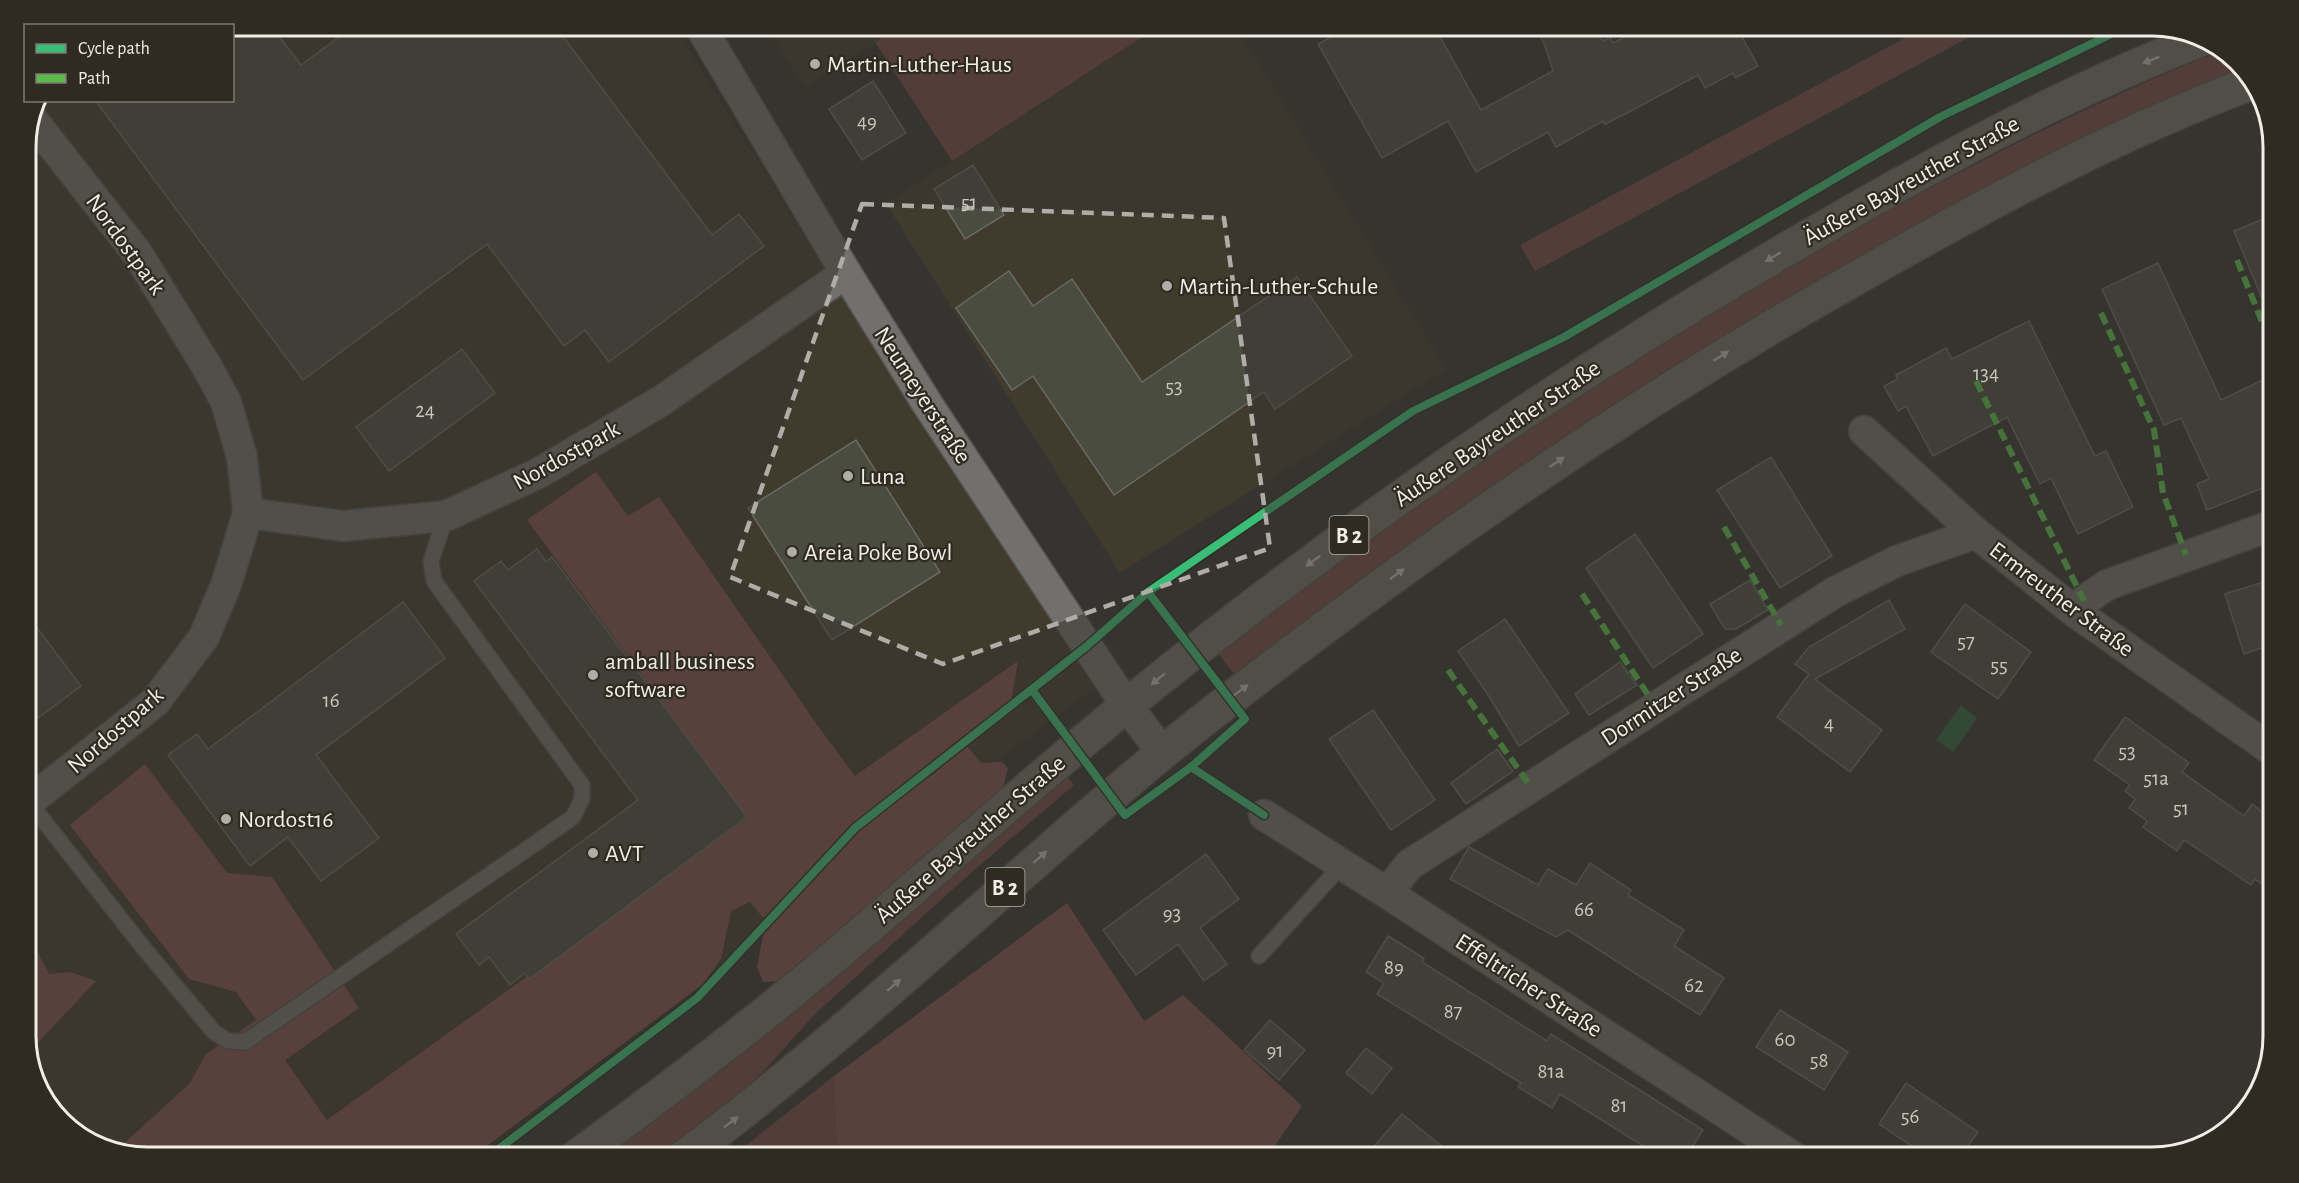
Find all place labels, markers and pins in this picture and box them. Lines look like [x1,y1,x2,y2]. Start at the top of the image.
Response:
place label: Martin-Luther-Haus [827,53,1012,77]
marker: Martin-Luther-Haus [808,57,822,71]
place label: Martin-Luther-Schule [1179,275,1378,299]
marker: Martin-Luther-Schule [1160,279,1174,293]
place label: Luna [860,465,905,489]
marker: Luna [841,469,855,483]
place label: Areia Poke Bowl [804,541,952,565]
marker: Areia Poke Bowl [785,545,799,559]
place label: amball business software [605,650,755,702]
marker: amball business software [586,668,600,682]
place label: Nordost16 [238,808,333,832]
marker: Nordost16 [219,812,233,826]
place label: AVT [605,842,644,866]
marker: AVT [586,846,600,860]

